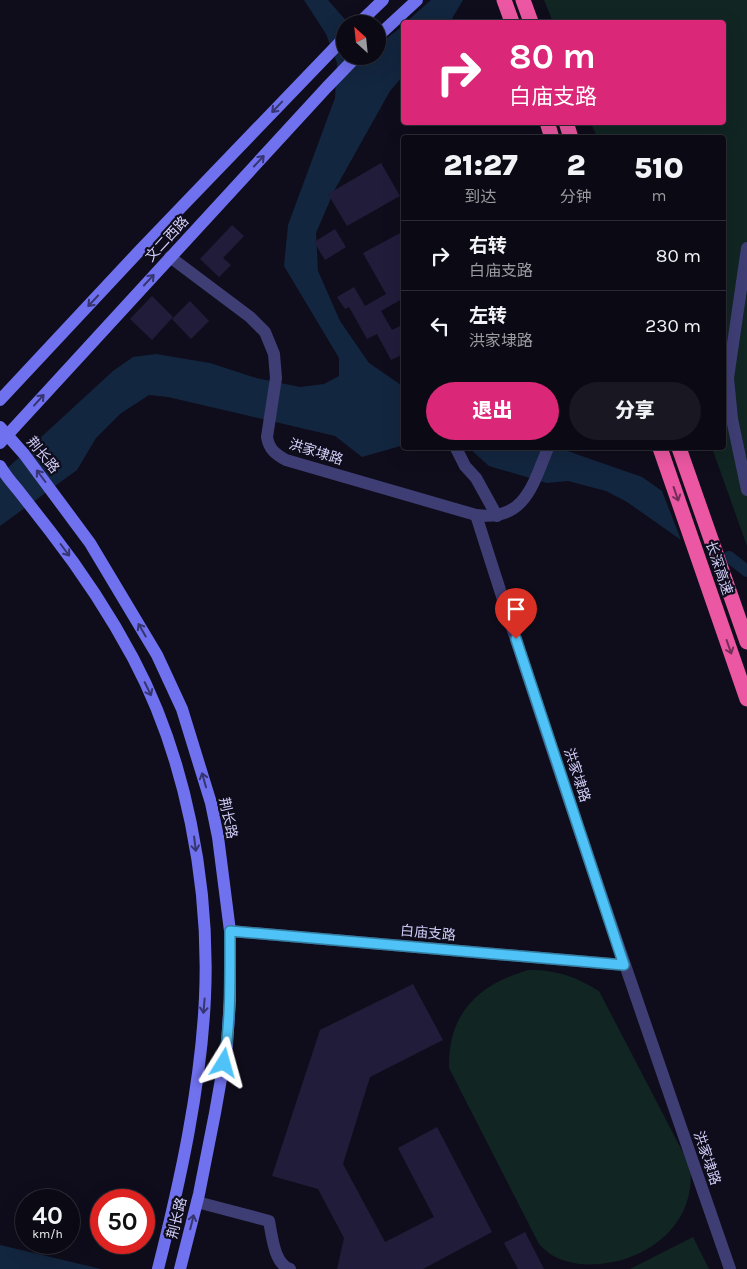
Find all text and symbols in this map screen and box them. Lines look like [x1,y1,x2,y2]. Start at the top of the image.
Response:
north arrow [336,15,386,65]
map controls [336,15,386,65]
text: 80 m [509,36,596,77]
icon: right [426,40,491,105]
text: 白庙支路 [509,84,597,110]
one-way arrow [271,100,283,113]
text: 21:27 [443,147,518,183]
text: 2 [566,147,585,183]
text: 510 [634,150,684,186]
one-way arrow [253,154,265,167]
text: m [651,186,666,205]
text: 到达 [464,187,496,206]
text: 分钟 [560,187,592,206]
street label: 文二西路 [142,213,192,265]
text: 右转 [469,235,507,257]
icon: right [426,242,454,270]
text: 80 m [656,245,701,267]
text: 白庙支路 [469,261,533,280]
one-way arrow [143,273,155,286]
one-way arrow [87,294,99,307]
text: 左转 [469,305,507,327]
icon: left [426,312,454,340]
text: 230 m [645,315,701,337]
text: 洪家埭路 [469,331,533,350]
button: 退出 [426,382,559,440]
button: 分享 [569,382,701,440]
one-way arrow [34,393,45,406]
street label: 荆长路 [23,433,63,477]
street label: 洪家埭路 [287,435,345,469]
one-way arrow [36,469,46,483]
one-way arrow [672,485,681,501]
street label: 长深高速 [702,539,736,597]
one-way arrow [59,543,70,556]
pin [495,588,537,639]
icon: arrive [502,595,530,623]
one-way arrow [137,623,147,637]
one-way arrow [725,639,734,654]
one-way arrow [143,682,153,697]
street label: 洪家埭路 [560,746,594,804]
one-way arrow [198,772,208,788]
street label: 荆长路 [215,796,241,840]
one-way arrow [190,836,200,852]
street label: 白庙支路 [399,922,457,944]
one-way arrow [199,998,209,1014]
position arrow [197,1036,249,1088]
street label: 洪家埭路 [690,1129,724,1187]
speed limit sign: 50 [90,1189,155,1254]
street label: 荆长路 [164,1196,190,1240]
text: 40 [32,1201,63,1230]
one-way arrow [188,1214,197,1230]
text: km/h [32,1227,63,1241]

